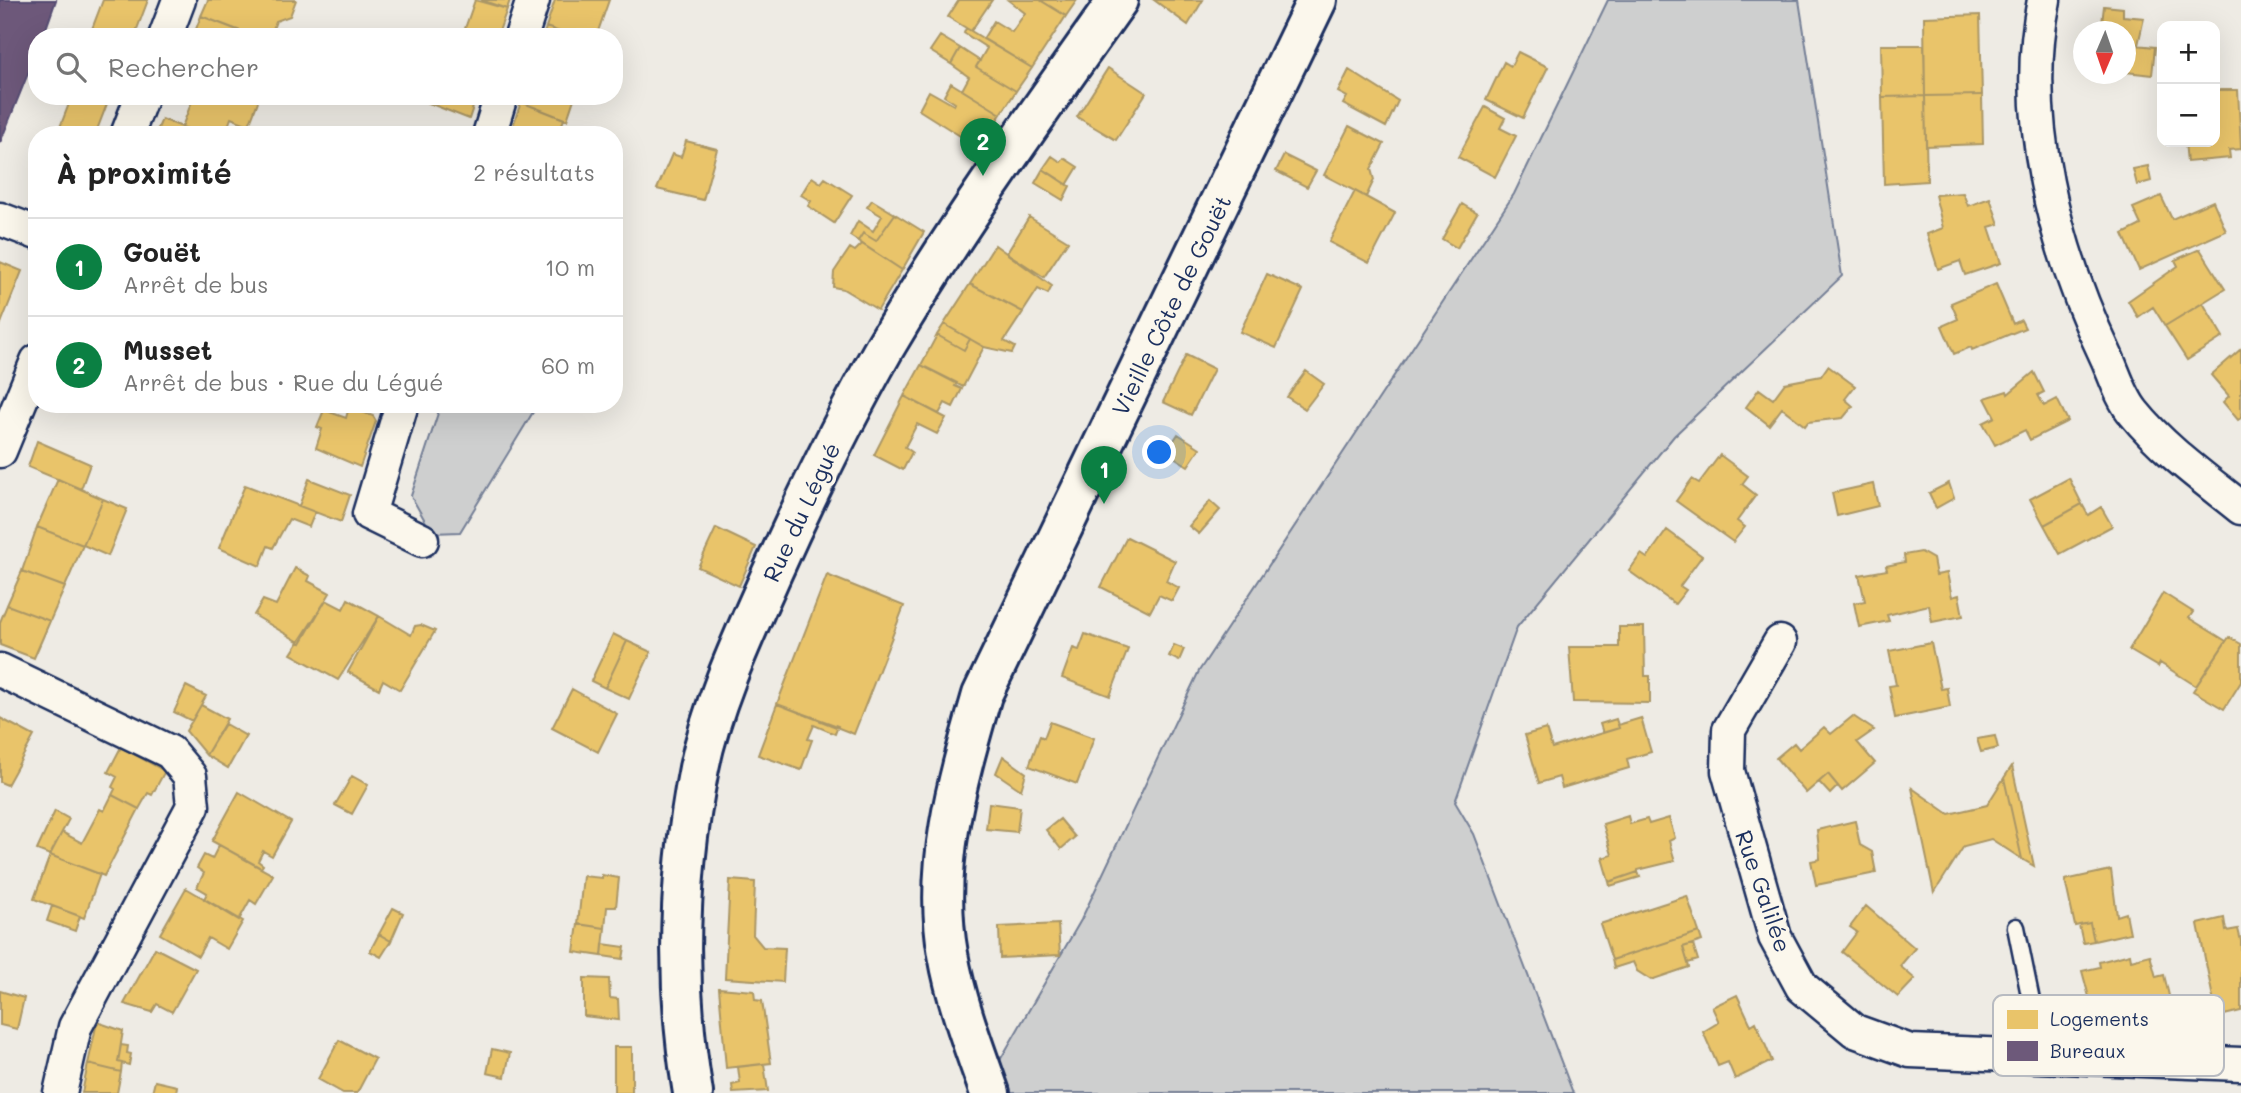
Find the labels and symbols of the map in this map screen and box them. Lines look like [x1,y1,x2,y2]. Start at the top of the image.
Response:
north arrow [2073,21,2136,84]
pin: 2 [960,118,1006,176]
street label: Vieille Côte de Gouët [1105,190,1237,420]
your location [1142,435,1176,469]
street label: Rue du Légué [756,438,846,586]
pin: 1 [1081,446,1127,504]
street label: Rue Galilée [1729,826,1799,956]
legend [1993,995,2224,1076]
text: Logements [2050,1006,2149,1031]
text: Bureaux [2050,1038,2125,1063]

